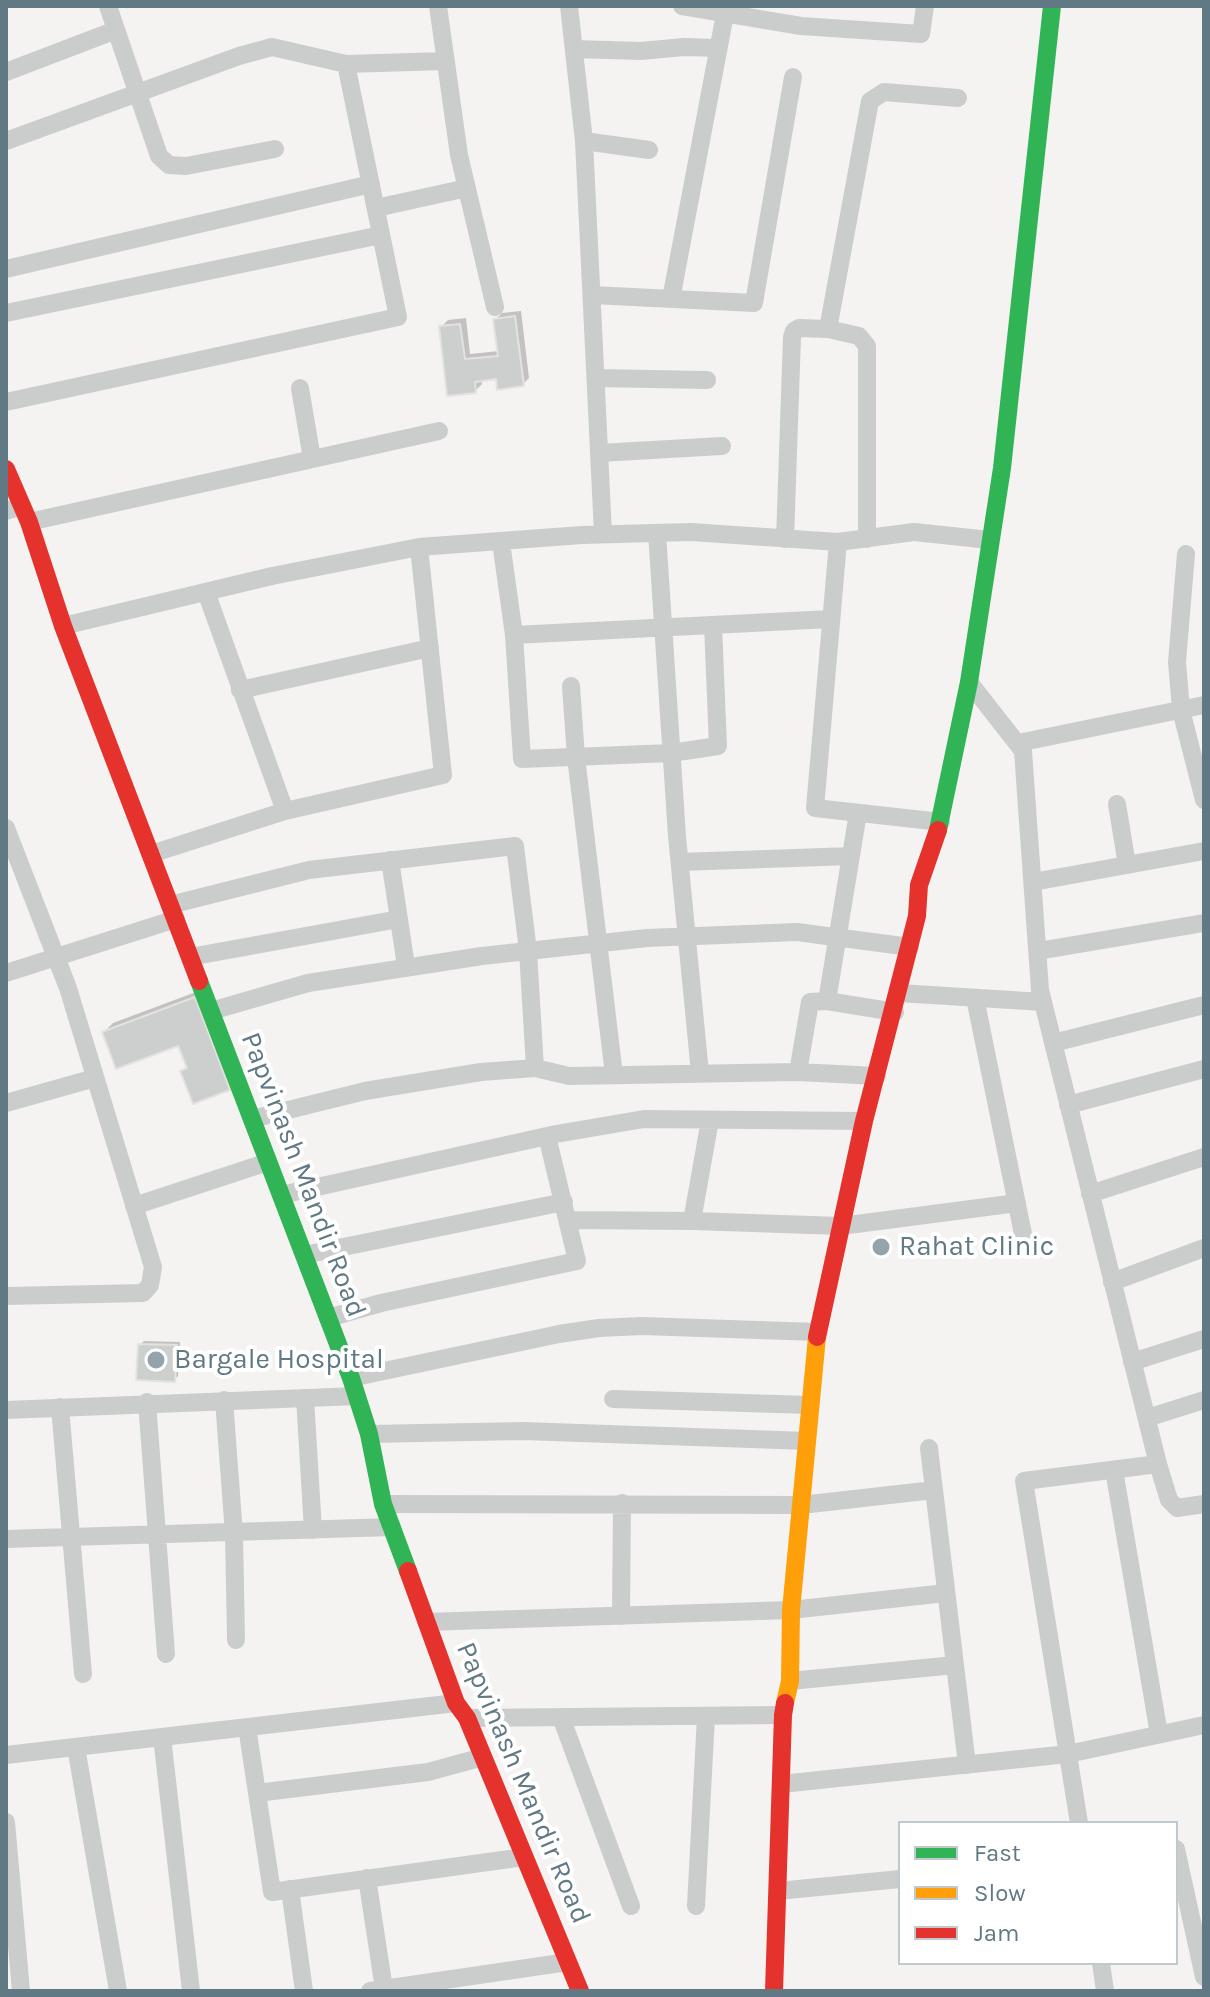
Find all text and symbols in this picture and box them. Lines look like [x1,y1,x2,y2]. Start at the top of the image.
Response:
street label: Papvinash Mandir Road [233,1028,373,1322]
place label: Rahat Clinic [899,1230,1054,1264]
marker: Rahat Clinic [870,1236,892,1258]
place label: Bargale Hospital [174,1343,384,1377]
marker: Bargale Hospital [145,1349,167,1371]
street label: Papvinash Mandir Road [448,1637,598,1929]
legend [898,1821,1178,1965]
text: Fast [974,1839,1021,1867]
text: Slow [974,1879,1026,1907]
text: Jam [974,1919,1019,1947]

